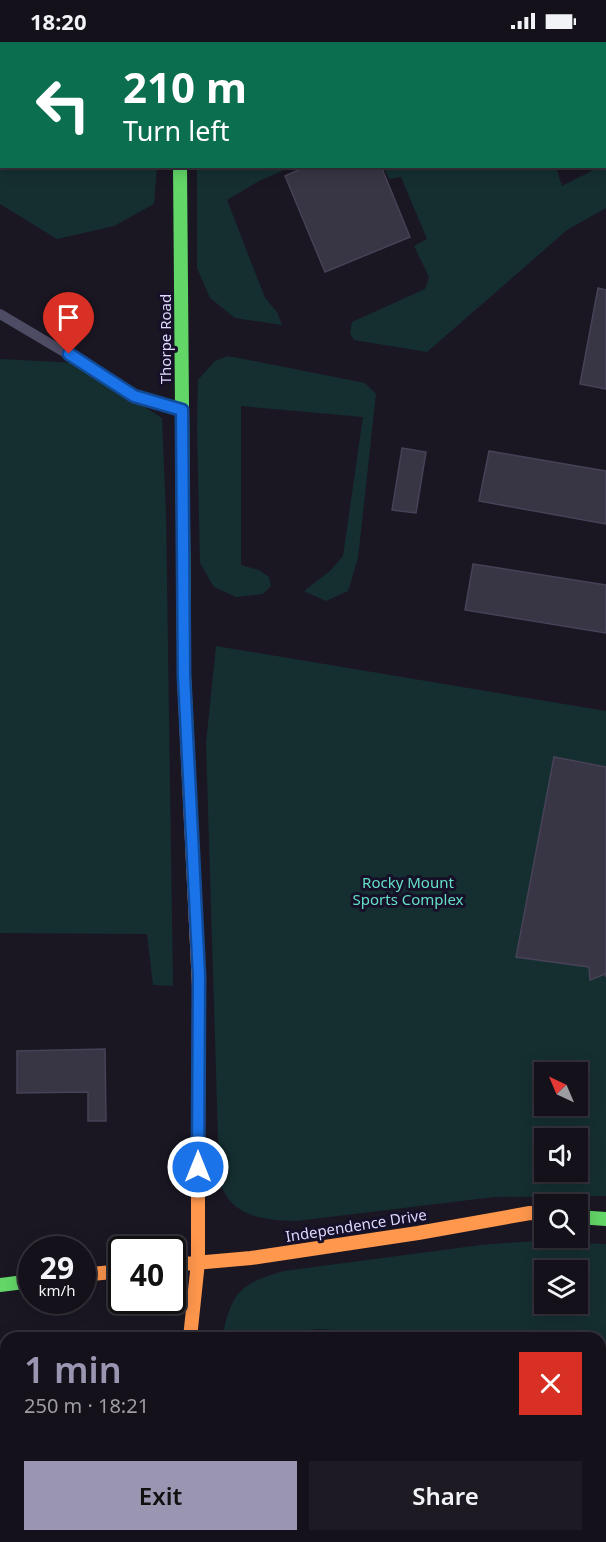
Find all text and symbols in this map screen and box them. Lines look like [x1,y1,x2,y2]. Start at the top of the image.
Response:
text: 18:20 [30,6,87,36]
text: 210 m [123,58,247,115]
icon: left [24,66,102,144]
text: Turn left [123,112,229,149]
pin [43,292,94,354]
street label: Thorpe Road [155,294,175,384]
icon: arrive [52,301,85,334]
park label: Rocky Mount Sports Complex [352,872,464,909]
north arrow [534,1062,588,1116]
map controls [534,1062,588,1314]
button: sound [534,1128,588,1182]
position arrow [166,1135,230,1199]
button: search [534,1194,588,1248]
street label: Independence Drive [284,1204,428,1246]
speed limit sign: 40 [108,1236,186,1314]
text: 29 [40,1247,74,1288]
button: layers [534,1260,588,1314]
text: km/h [39,1280,75,1300]
text: 1 min [24,1345,122,1394]
button: close [519,1352,582,1415]
text: 250 m · 18:21 [24,1392,149,1419]
button: Exit [24,1461,297,1530]
button: Share [309,1461,582,1530]

